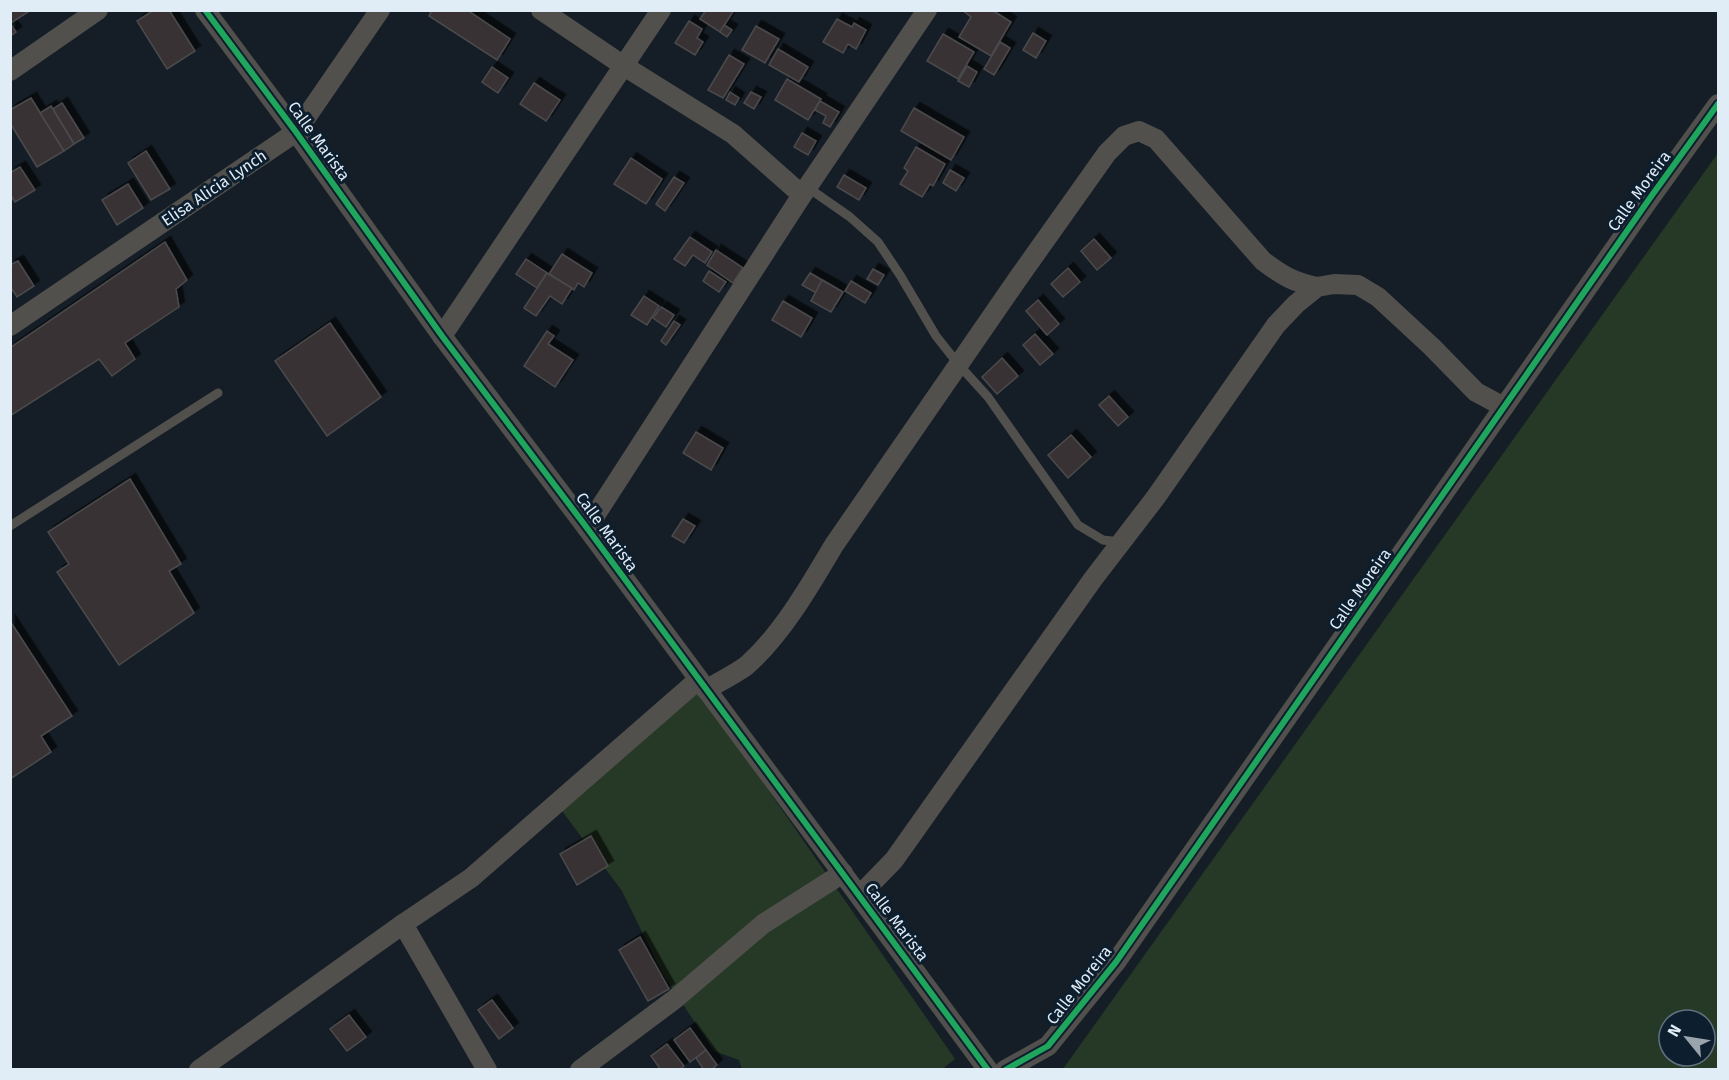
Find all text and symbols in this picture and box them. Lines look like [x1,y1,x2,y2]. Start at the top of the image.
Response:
street label: Calle Marista [284,98,354,184]
street label: Elisa Alicia Lynch [158,146,270,230]
street label: Calle Moreira [1604,147,1674,235]
street label: Calle Marista [572,489,642,575]
street label: Calle Moreira [1325,545,1395,633]
street label: Calle Marista [861,879,933,965]
street label: Calle Moreira [1042,942,1116,1028]
north arrow [1657,1008,1717,1068]
text: N [1664,1021,1685,1040]

